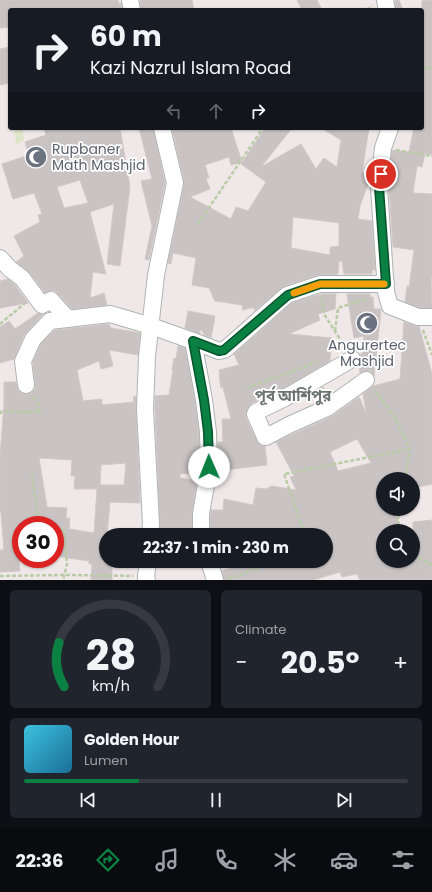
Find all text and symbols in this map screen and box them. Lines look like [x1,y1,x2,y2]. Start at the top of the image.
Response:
text: 60 m [90,17,162,56]
icon: right [24,24,76,76]
text: Kazi Nazrul Islam Road [90,55,291,80]
icon: left [163,100,185,122]
icon: ahead [205,100,227,122]
icon: right [247,100,269,122]
place label: Rupbaner Math Mashjid [52,139,145,175]
mosque icon: Rupbaner Math Mashjid [23,144,49,170]
pin [364,157,398,191]
icon: arrive [370,163,392,185]
mosque icon: Angurertec Mashjid [354,310,380,336]
place label: Angurertec Mashjid [328,335,406,371]
district label: পূর্ব আর্শিপুর [255,385,332,406]
position arrow [188,446,230,488]
map controls [376,472,420,568]
button: sound [376,472,420,516]
speed limit sign: 30 [12,516,64,568]
button: search [376,524,420,568]
text: 22:37 · 1 min · 230 m [143,537,289,558]
text: Climate [235,620,286,639]
text: 28 [85,626,136,685]
text: 20.5° [281,641,359,684]
text: − [235,647,247,678]
text: + [393,647,408,678]
text: km/h [91,676,130,696]
text: Golden Hour [84,729,179,750]
text: Lumen [84,751,128,770]
icon: previous [77,789,99,811]
icon: pause [205,789,227,811]
icon: next [333,789,355,811]
icon: directions [94,846,122,874]
icon: music [153,846,181,874]
icon: phone [212,846,240,874]
icon: climate [271,846,299,874]
icon: car [330,846,358,874]
icon: filters [389,846,417,874]
text: 22:36 [15,848,63,873]

